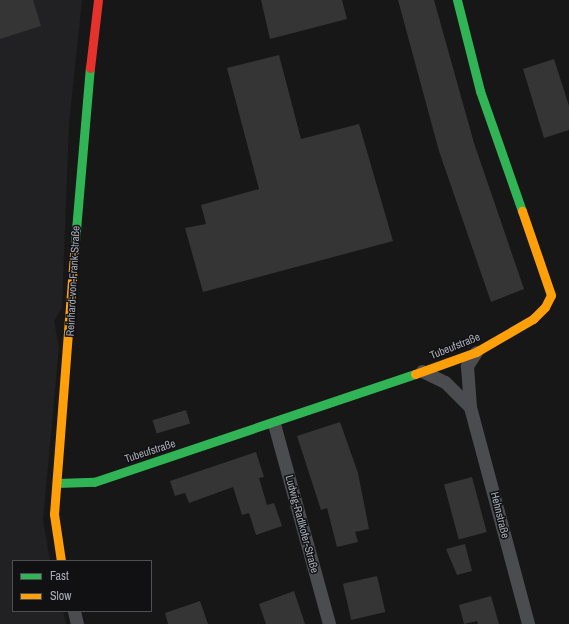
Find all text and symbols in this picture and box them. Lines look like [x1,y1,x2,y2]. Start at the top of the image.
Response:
street label: Reinhard-von-Frank-Straße [64,225,82,337]
street label: Tubeufstraße [428,330,482,362]
street label: Tubeufstraße [123,437,177,465]
street label: Ludwig-Radlkofer-Straße [283,474,321,574]
street label: Hehnstraße [488,491,512,539]
legend [12,560,152,612]
text: Fast [50,568,69,584]
text: Slow [50,588,71,604]

